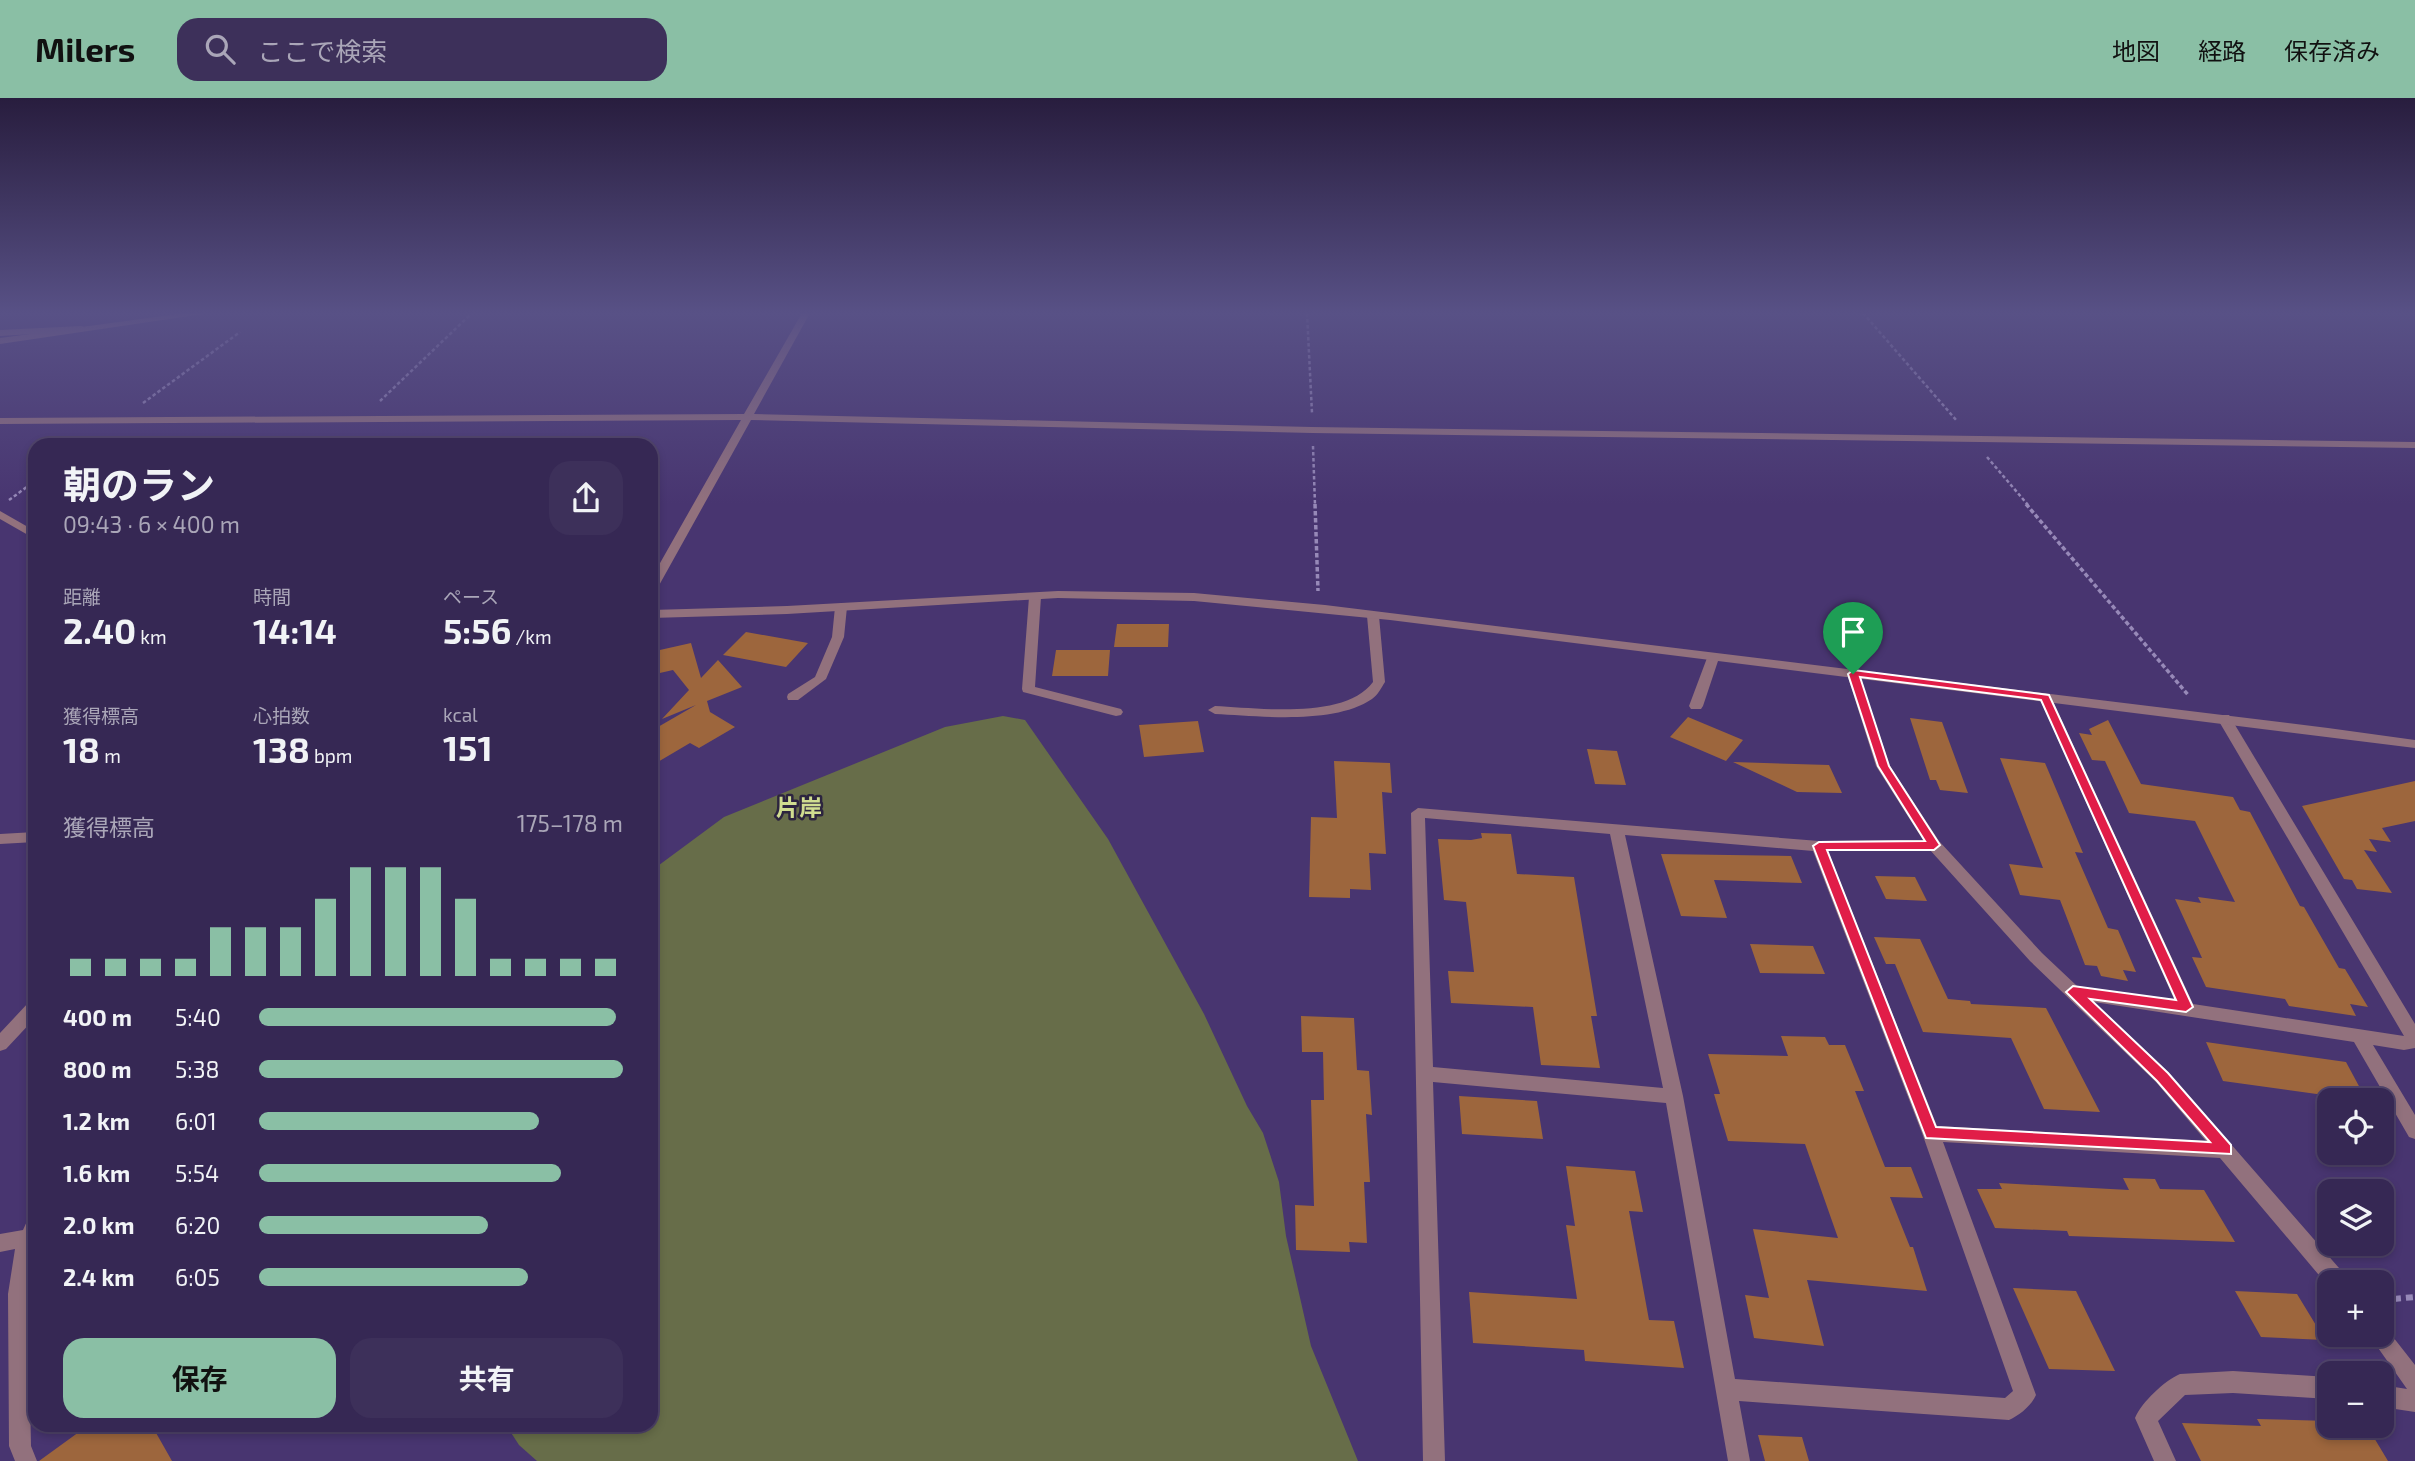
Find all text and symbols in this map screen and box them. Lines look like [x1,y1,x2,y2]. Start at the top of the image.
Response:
search box [177,18,667,81]
text: Milers [35,29,135,69]
icon: search [201,30,239,68]
text: ここで検索 [257,35,387,66]
text: 地図 [2112,36,2160,65]
text: 経路 [2198,36,2246,65]
text: 保存済み [2284,36,2380,65]
text: 朝のラン [63,461,215,507]
button: share [549,461,623,535]
text: 09:43 · 6 × 400 m [63,510,240,538]
text: 距離 [63,585,101,608]
text: 時間 [253,585,291,608]
text: ペース [443,585,499,608]
pin [1823,602,1883,674]
text: 2.40 [63,609,136,651]
text: 14:14 [253,609,337,651]
text: 5:56 [443,609,511,651]
icon: arrive [1834,613,1872,651]
text: km [136,625,167,648]
text: /km [511,625,552,648]
text: kcal [443,703,478,726]
text: 獲得標高 [63,704,139,727]
text: 心拍数 [253,704,310,727]
text: 151 [443,726,493,768]
text: 18 [63,728,100,770]
text: 138 [253,728,310,770]
text: m [100,744,121,767]
text: bpm [310,744,353,767]
district label: 片岸 [776,793,822,821]
text: 175–178 m [517,809,623,837]
text: 獲得標高 [63,813,155,841]
text: 400 m [63,1003,132,1031]
text: 5:40 [175,1003,221,1031]
text: 800 m [63,1055,132,1083]
text: 5:38 [175,1055,220,1083]
map controls [2317,1088,2394,1438]
button: locate [2317,1088,2394,1165]
text: 1.2 km [63,1107,130,1135]
text: 6:01 [175,1107,217,1135]
text: 1.6 km [63,1159,130,1187]
text: 5:54 [175,1159,219,1187]
button: layers [2317,1179,2394,1256]
text: 2.0 km [63,1211,135,1239]
text: 6:20 [175,1211,220,1239]
text: 2.4 km [63,1263,135,1291]
text: 6:05 [175,1263,220,1291]
button: + [2317,1270,2394,1347]
button: 保存 [63,1338,336,1418]
button: 共有 [350,1338,623,1418]
button: − [2317,1361,2394,1438]

